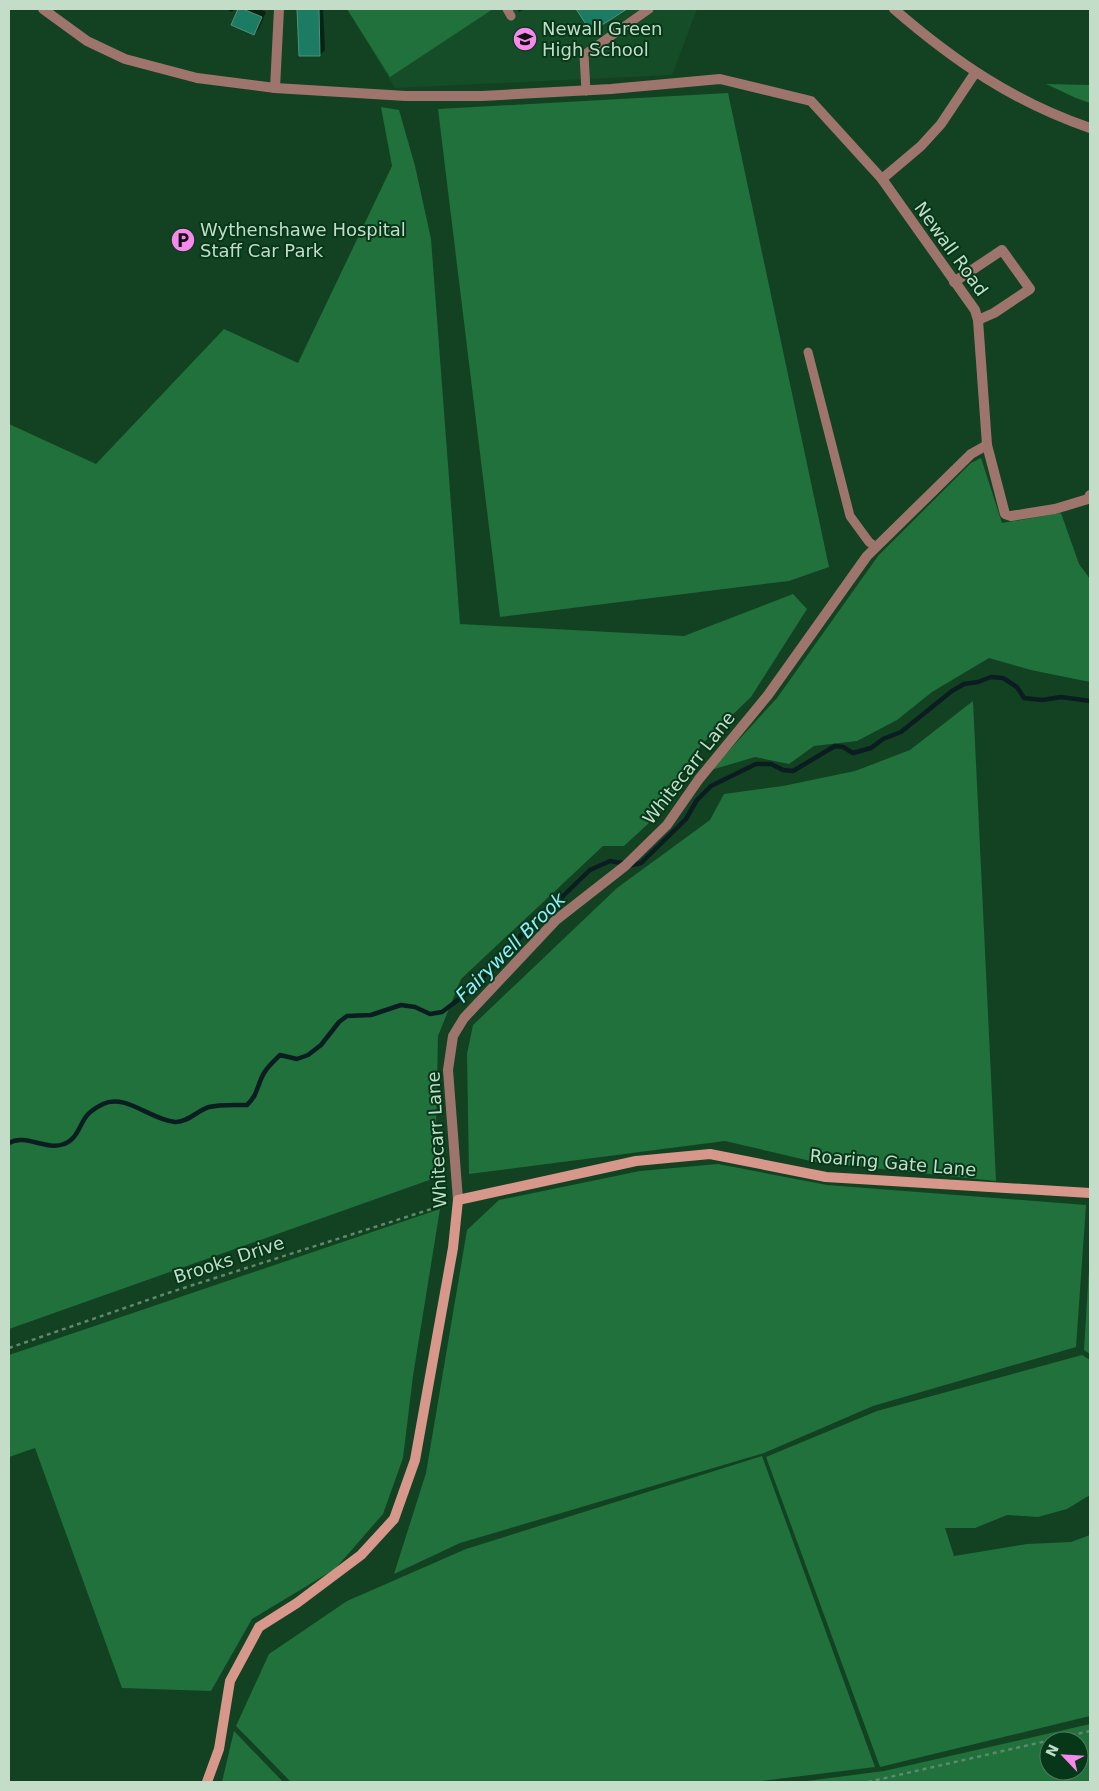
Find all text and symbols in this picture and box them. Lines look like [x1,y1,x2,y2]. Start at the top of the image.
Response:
place label: Newall Green High School [542,18,663,60]
school or university icon: Newall Green High School [512,26,538,52]
street label: Newall Road [910,198,993,300]
place label: Wythenshawe Hospital Staff Car Park [200,219,406,261]
parking icon: Wythenshawe Hospital Staff Car Park [170,227,196,253]
street label: Whitecarr Lane [638,707,739,828]
water label: Fairywell Brook [451,887,570,1006]
street label: Whitecarr Lane [422,1071,451,1209]
street label: Roaring Gate Lane [809,1145,977,1180]
street label: Brooks Drive [171,1232,287,1287]
north arrow [1039,1731,1089,1781]
text: N [1042,1742,1062,1759]

